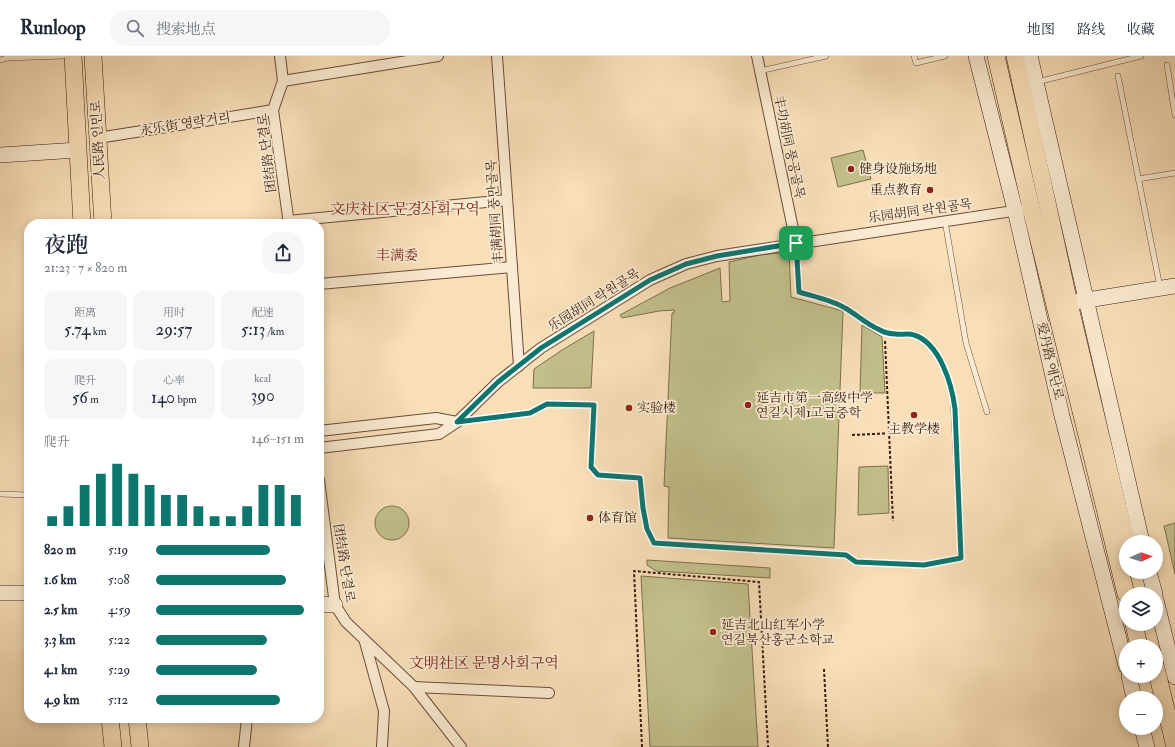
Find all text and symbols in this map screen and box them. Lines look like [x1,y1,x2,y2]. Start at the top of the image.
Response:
search box [110,10,390,46]
text: Runloop [20,16,86,40]
icon: search [124,17,146,39]
text: 搜索地点 [156,20,216,39]
text: 地图 [1027,21,1055,38]
text: 路线 [1077,21,1105,38]
text: 收藏 [1127,21,1155,38]
street label: 丰功胡同 풍공골목 [770,94,808,200]
street label: 人民路 인민로 [88,99,108,180]
street label: 永乐街 영락거리 [138,109,232,139]
street label: 团结路 단결로 [254,112,280,193]
street label: 丰满胡同 풍만골목 [483,159,507,265]
place label: 健身设施场地 [859,161,937,177]
marker: 健身设施场地 [846,164,856,174]
place label: 重点教育 [870,182,922,198]
marker: 重点教育 [925,185,935,195]
street label: 乐园胡同 락원골목 [867,196,974,226]
district label: 文庆社区 문경사회구역 [330,200,480,219]
pin [779,226,813,260]
text: 夜跑 [44,231,88,259]
button: share [262,232,304,274]
icon: arrive [785,232,807,254]
district label: 丰满委 [376,247,418,264]
text: 21:23 · 7 × 820 m [44,260,127,276]
street label: 乐园胡同 락원골목 [545,265,643,335]
text: 距离 [74,306,96,319]
text: 用时 [163,306,185,319]
text: 配速 [252,306,274,319]
text: 5.74 [64,319,90,340]
text: 29:57 [156,319,192,340]
text: 5:13 [241,319,265,340]
street label: 爱丹路 애단로 [1033,321,1067,402]
text: km [90,325,107,338]
text: /km [265,325,284,338]
text: kcal [254,372,271,385]
text: 爬升 [74,374,96,387]
text: 心率 [163,374,185,387]
text: 390 [251,385,275,406]
text: 56 [72,387,88,408]
text: 140 [151,387,175,408]
place label: 延吉市第一高级中学 연길시제1고급중학 [756,390,873,421]
text: m [88,393,99,406]
text: bpm [175,393,197,406]
place label: 实验楼 [637,400,676,416]
marker: 延吉市第一高级中学 연길시제1고급중학 [743,400,753,410]
marker: 实验楼 [624,403,634,413]
marker: 主教学楼 [909,410,919,420]
place label: 主教学楼 [888,421,940,437]
text: 146–151 m [251,431,304,447]
text: 爬升 [44,434,70,450]
place label: 体育馆 [598,510,637,526]
marker: 体育馆 [585,513,595,523]
street label: 团结路 단결로 [330,523,358,604]
north arrow [1119,535,1163,579]
map controls [1119,535,1163,735]
text: 820 m [44,542,76,558]
text: 5:19 [108,542,128,558]
text: 1.6 km [44,572,77,588]
text: 5:08 [108,572,130,588]
button: layers [1119,587,1163,631]
text: 2.5 km [44,602,78,618]
text: 4:59 [108,602,131,618]
place label: 延吉北山红军小学 연길북산홍군소학교 [721,617,834,648]
marker: 延吉北山红军小学 연길북산홍군소학교 [708,627,718,637]
text: 3.3 km [44,632,76,648]
text: 5:22 [108,632,130,648]
button: + [1119,639,1163,683]
district label: 文明社区 문명사회구역 [409,654,559,673]
text: 4.1 km [44,662,77,678]
text: 5:29 [108,662,130,678]
button: − [1119,691,1163,735]
text: 4.9 km [44,692,79,708]
text: 5:12 [108,692,128,708]

